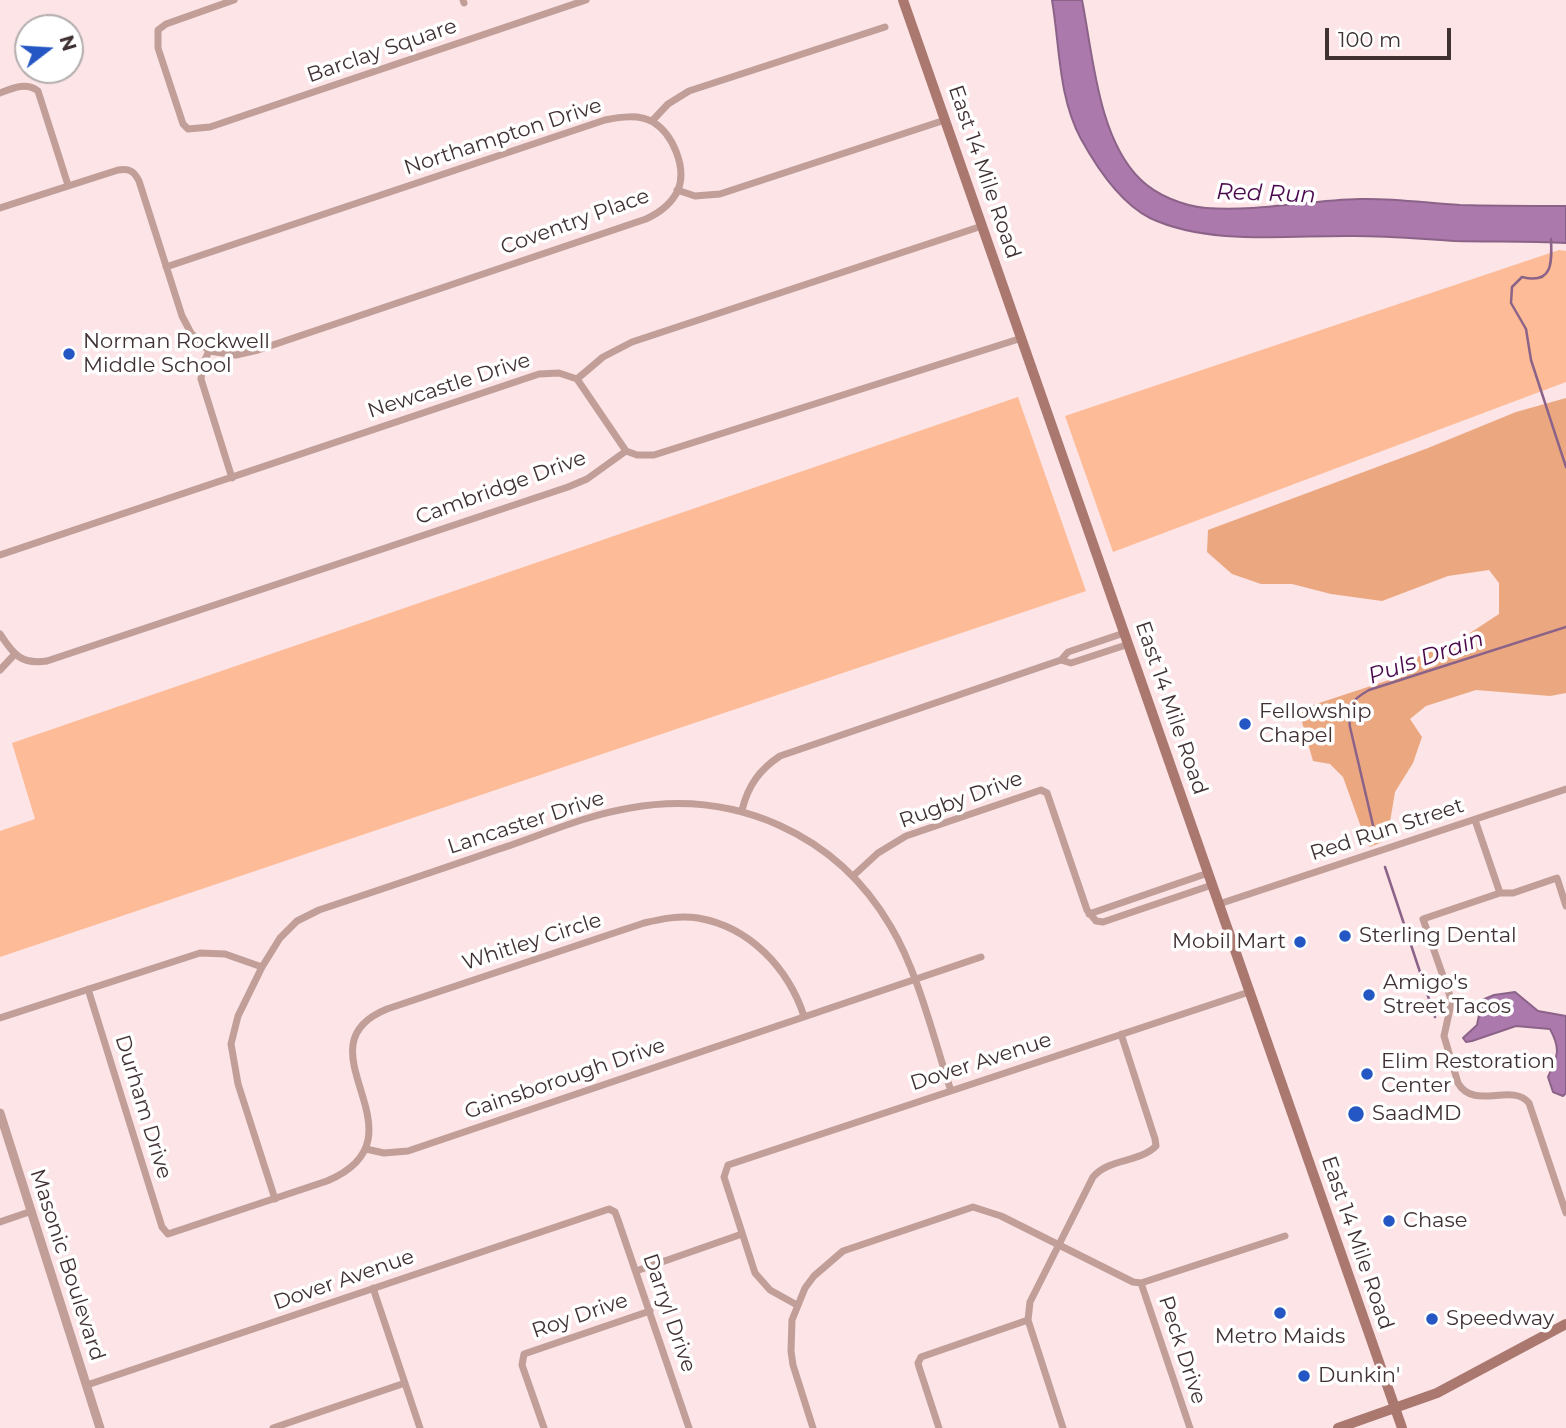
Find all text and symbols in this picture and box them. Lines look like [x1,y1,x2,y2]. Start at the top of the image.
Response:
north arrow [14,14,84,84]
street label: Barclay Square [304,14,460,88]
scale bar [1328,14,1454,58]
text: 100 m [1338,27,1401,52]
text: N [54,33,81,54]
street label: East 14 Mile Road [942,82,1026,262]
street label: Northampton Drive [401,93,605,181]
water label: Red Run [1216,178,1316,210]
street label: Coventry Place [497,183,653,261]
place label: Norman Rockwell Middle School [83,329,270,379]
marker: Norman Rockwell Middle School [61,346,77,362]
street label: Newcastle Drive [364,348,534,424]
street label: Cambridge Drive [412,445,590,531]
street label: East 14 Mile Road [1129,618,1213,798]
water label: Puls Drain [1364,625,1488,691]
place label: Fellowship Chapel [1259,699,1371,749]
marker: Fellowship Chapel [1237,716,1253,732]
street label: Rugby Drive [896,766,1026,834]
street label: Lancaster Drive [445,786,607,860]
street label: Red Run Street [1307,793,1467,867]
street label: Whitley Circle [459,908,605,976]
place label: Sterling Dental [1359,923,1517,949]
marker: Sterling Dental [1337,928,1353,944]
place label: Mobil Mart [1172,929,1286,955]
marker: Mobil Mart [1292,934,1308,950]
place label: Amigo's Street Tacos [1383,970,1511,1020]
marker: Amigo's Street Tacos [1361,987,1377,1003]
street label: Dover Avenue [907,1027,1055,1097]
street label: Durham Drive [109,1032,177,1182]
street label: Gainsborough Drive [461,1033,669,1125]
place label: Elim Restoration Center [1381,1049,1555,1099]
marker: Elim Restoration Center [1359,1066,1375,1082]
place label: SaadMD [1372,1101,1461,1127]
marker: SaadMD [1346,1104,1366,1124]
street label: East 14 Mile Road [1315,1153,1399,1333]
street label: Masonic Boulevard [24,1166,110,1364]
place label: Chase [1403,1208,1467,1234]
marker: Chase [1381,1213,1397,1229]
street label: Dover Avenue [270,1244,418,1316]
street label: Darryl Drive [637,1250,701,1376]
street label: Roy Drive [529,1288,631,1344]
street label: Peck Drive [1153,1293,1211,1407]
marker: Metro Maids [1272,1305,1288,1321]
place label: Speedway [1446,1306,1554,1332]
marker: Speedway [1424,1311,1440,1327]
place label: Metro Maids [1215,1324,1345,1350]
place label: Dunkin' [1318,1363,1400,1389]
marker: Dunkin' [1296,1368,1312,1384]

